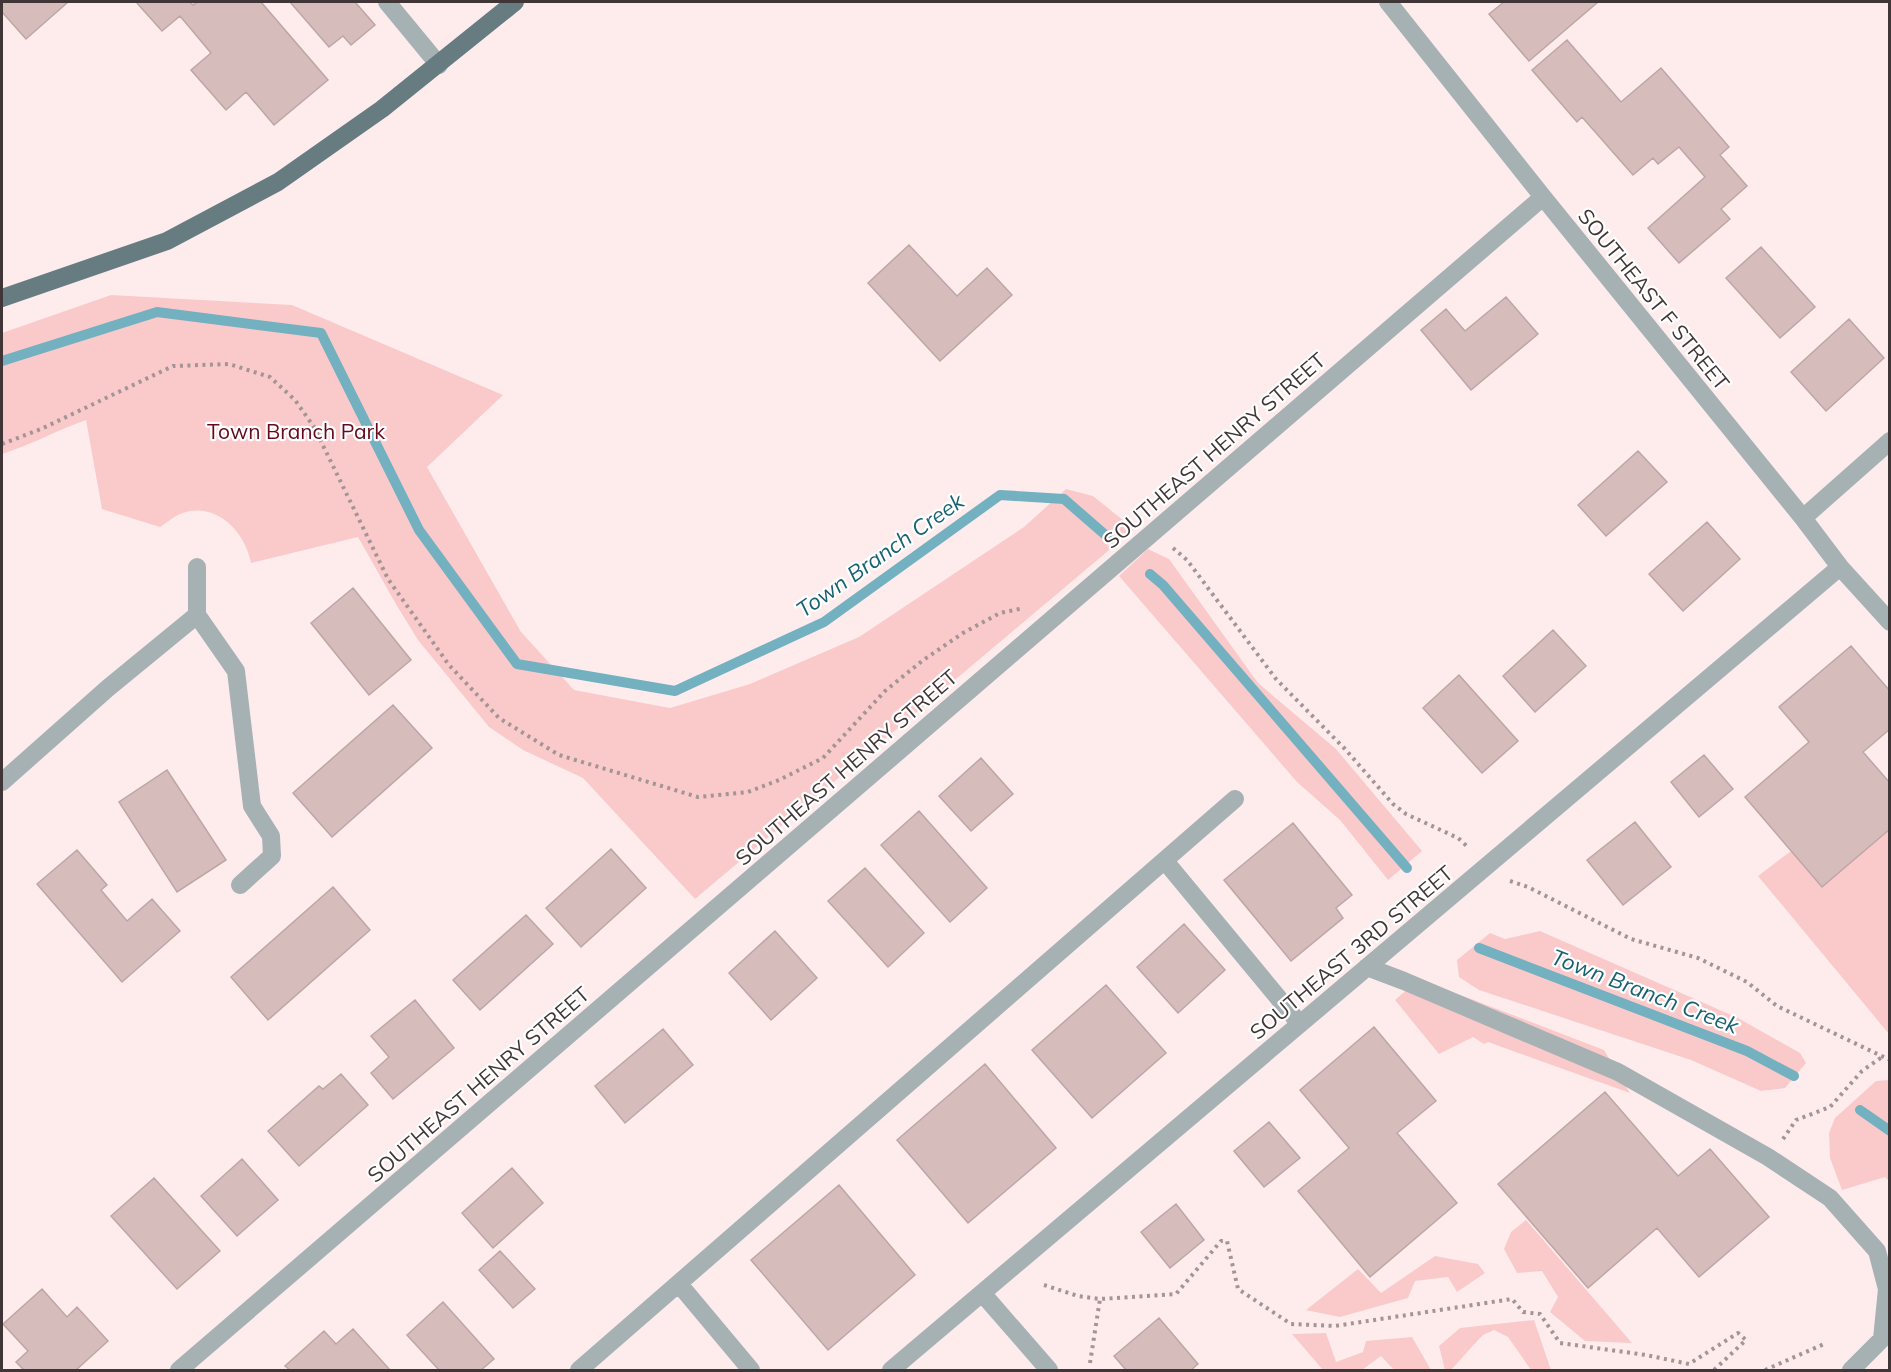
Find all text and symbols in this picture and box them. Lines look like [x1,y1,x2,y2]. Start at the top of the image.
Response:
street label: SOUTHEAST F STREET [1573,203,1735,395]
street label: SOUTHEAST HENRY STREET [1098,346,1331,553]
park label: Town Branch Park [207,418,385,444]
water label: Town Branch Creek [791,486,970,623]
street label: SOUTHEAST HENRY STREET [730,663,963,870]
street label: SOUTHEAST 3RD STREET [1244,859,1458,1045]
water label: Town Branch Creek [1547,942,1743,1040]
street label: SOUTHEAST HENRY STREET [362,980,595,1187]

